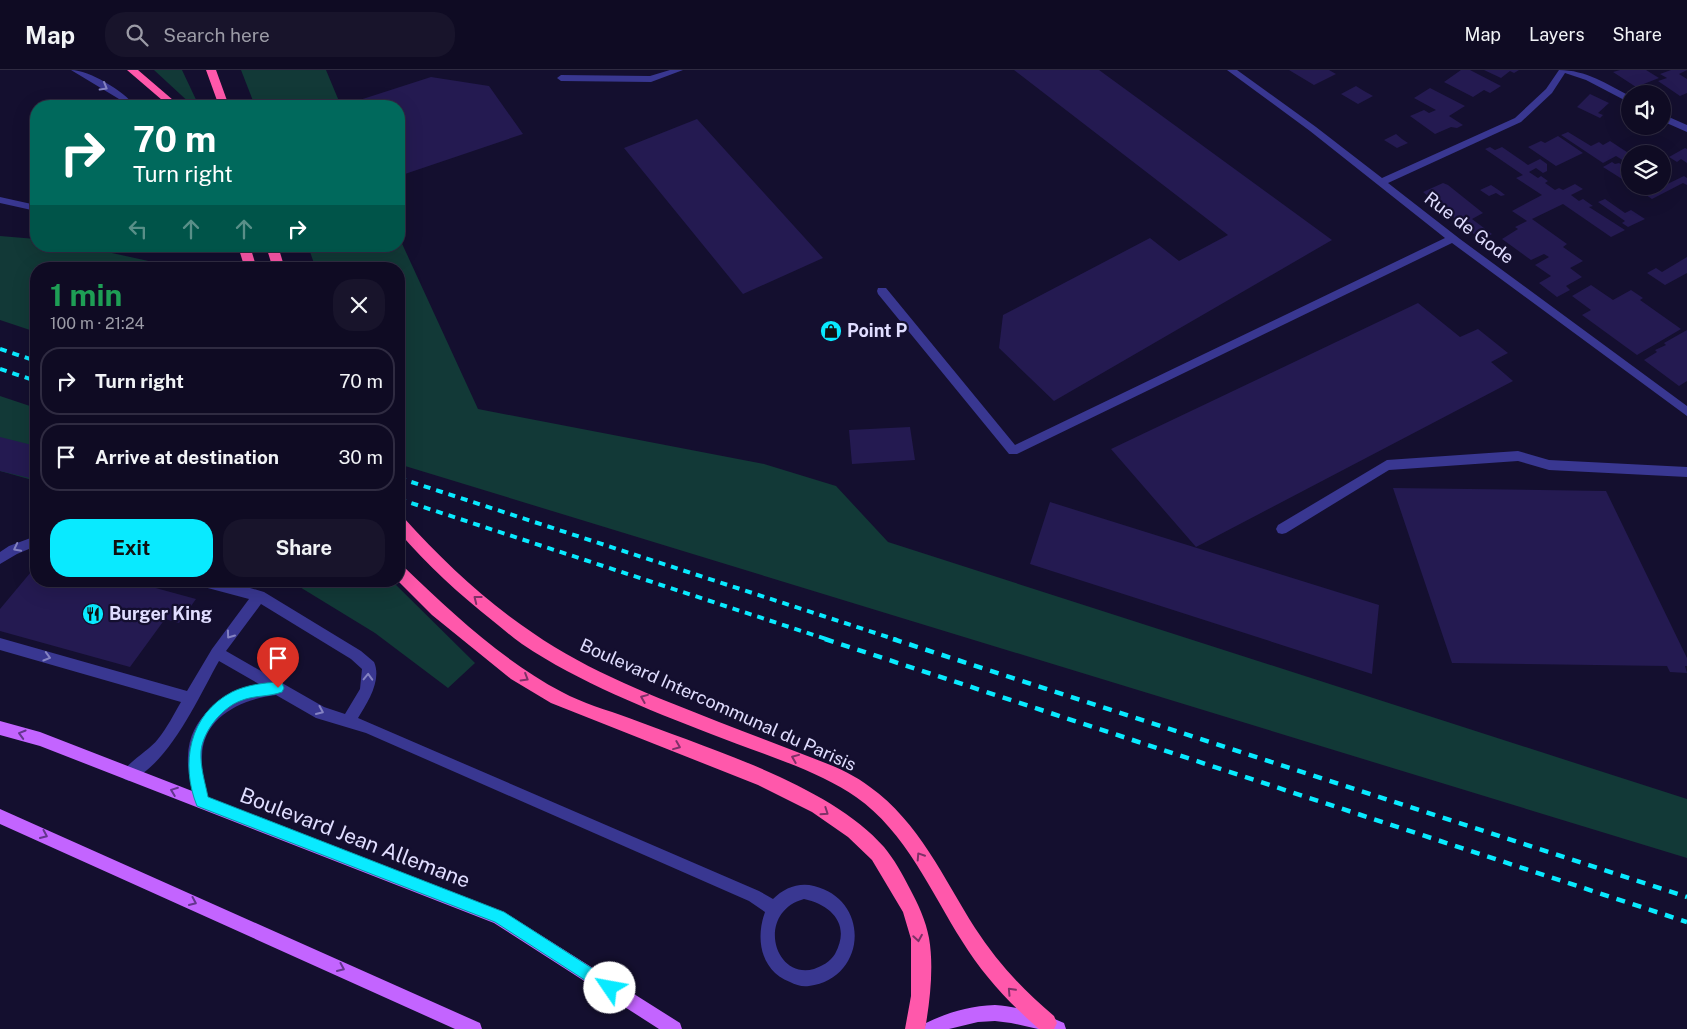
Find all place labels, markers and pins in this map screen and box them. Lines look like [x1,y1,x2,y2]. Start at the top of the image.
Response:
shop icon: Point P [819,319,843,343]
place label: Point P [847,320,908,341]
restaurant icon: Burger King [81,602,105,626]
place label: Burger King [109,603,212,624]
pin [257,637,299,688]

